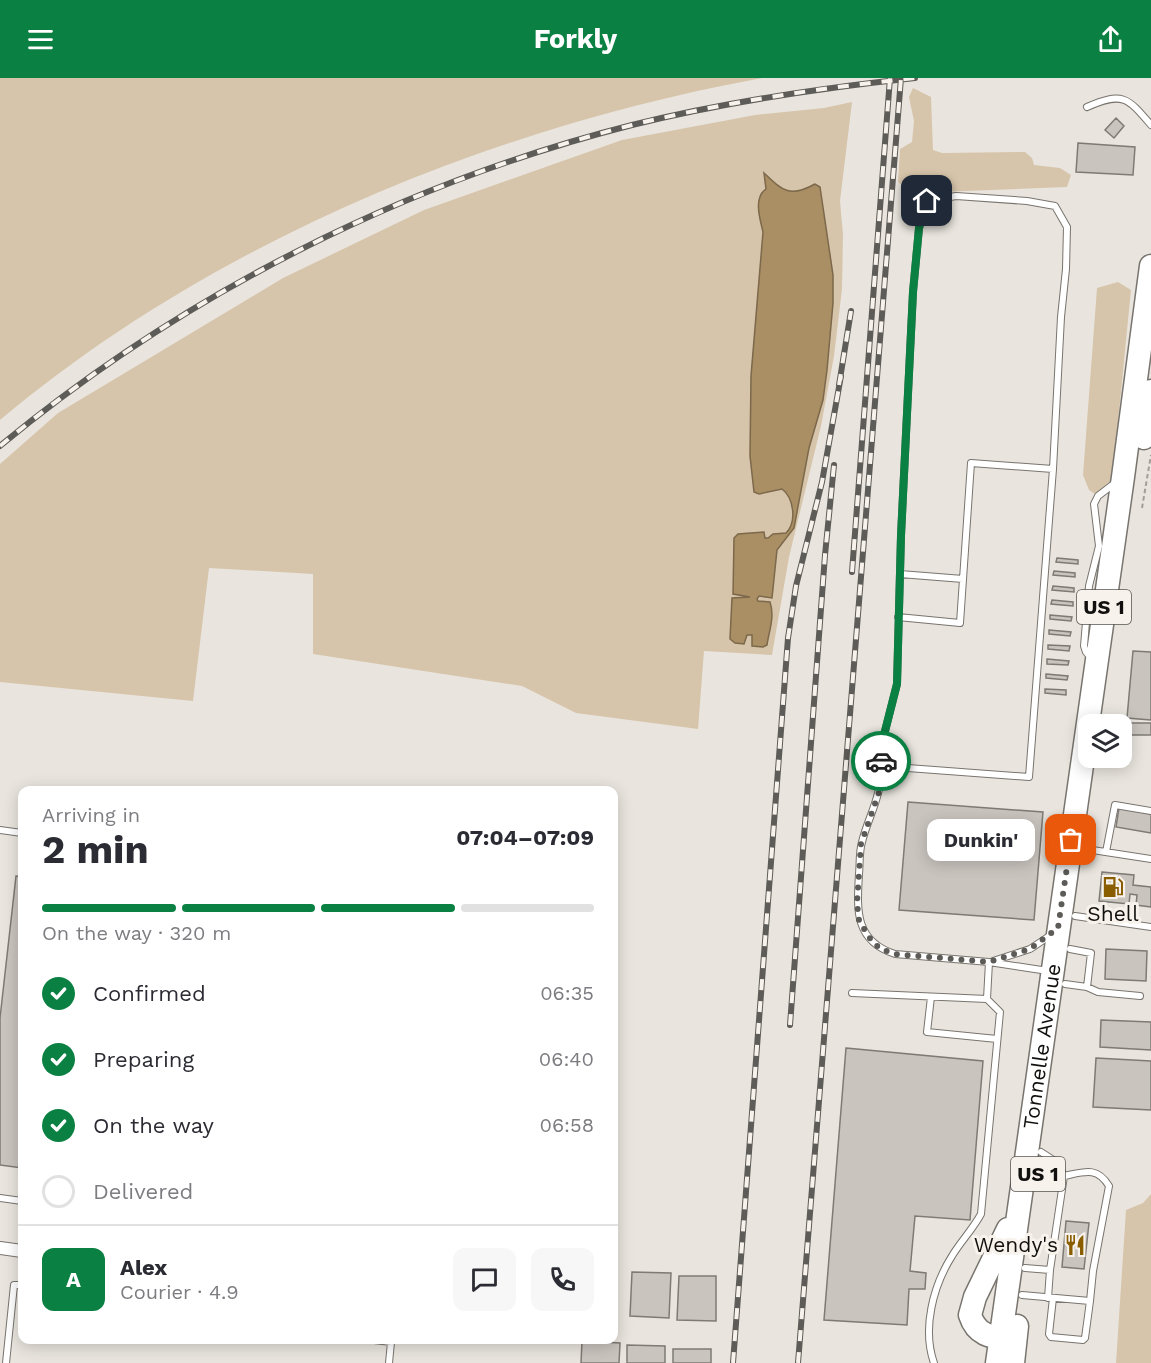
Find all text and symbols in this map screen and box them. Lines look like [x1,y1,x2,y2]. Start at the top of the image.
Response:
icon: menu [24,23,57,56]
text: Forkly [534,23,617,55]
icon: share [1094,23,1127,56]
pin [901,175,952,226]
icon: home [910,184,943,217]
road number: US 1 [1077,590,1131,624]
map controls [1078,714,1132,768]
button: layers [1078,714,1132,768]
courier [851,731,911,791]
icon: car [865,745,898,778]
text: Arriving in [42,803,140,827]
pin [1045,814,1096,865]
callout: Dunkin' [927,819,1035,861]
icon: bag [1054,823,1087,856]
text: 07:04–07:09 [456,825,594,850]
text: 2 min [42,827,149,872]
text: Dunkin' [944,828,1018,852]
fuel station icon: Shell [1101,875,1125,899]
place label: Shell [1087,901,1139,926]
text: On the way · 320 m [42,921,231,945]
street label: Tonnelle Avenue [1017,962,1066,1130]
icon: check [42,977,75,1010]
text: Confirmed [93,981,206,1006]
text: 06:35 [540,981,594,1005]
icon: check [42,1043,75,1076]
text: Preparing [93,1047,194,1072]
text: 06:40 [539,1047,594,1071]
icon: check [42,1109,75,1142]
text: On the way [93,1113,214,1138]
text: 06:58 [540,1113,594,1137]
road number: US 1 [1011,1157,1065,1191]
text: Delivered [93,1179,193,1204]
place label: Wendy's [974,1232,1058,1257]
restaurant icon: Wendy's [1063,1233,1087,1257]
button: chat [453,1248,516,1311]
button: phone [531,1248,594,1311]
text: Alex [120,1255,167,1280]
text: A [66,1267,81,1292]
text: Courier · 4.9 [120,1280,239,1304]

